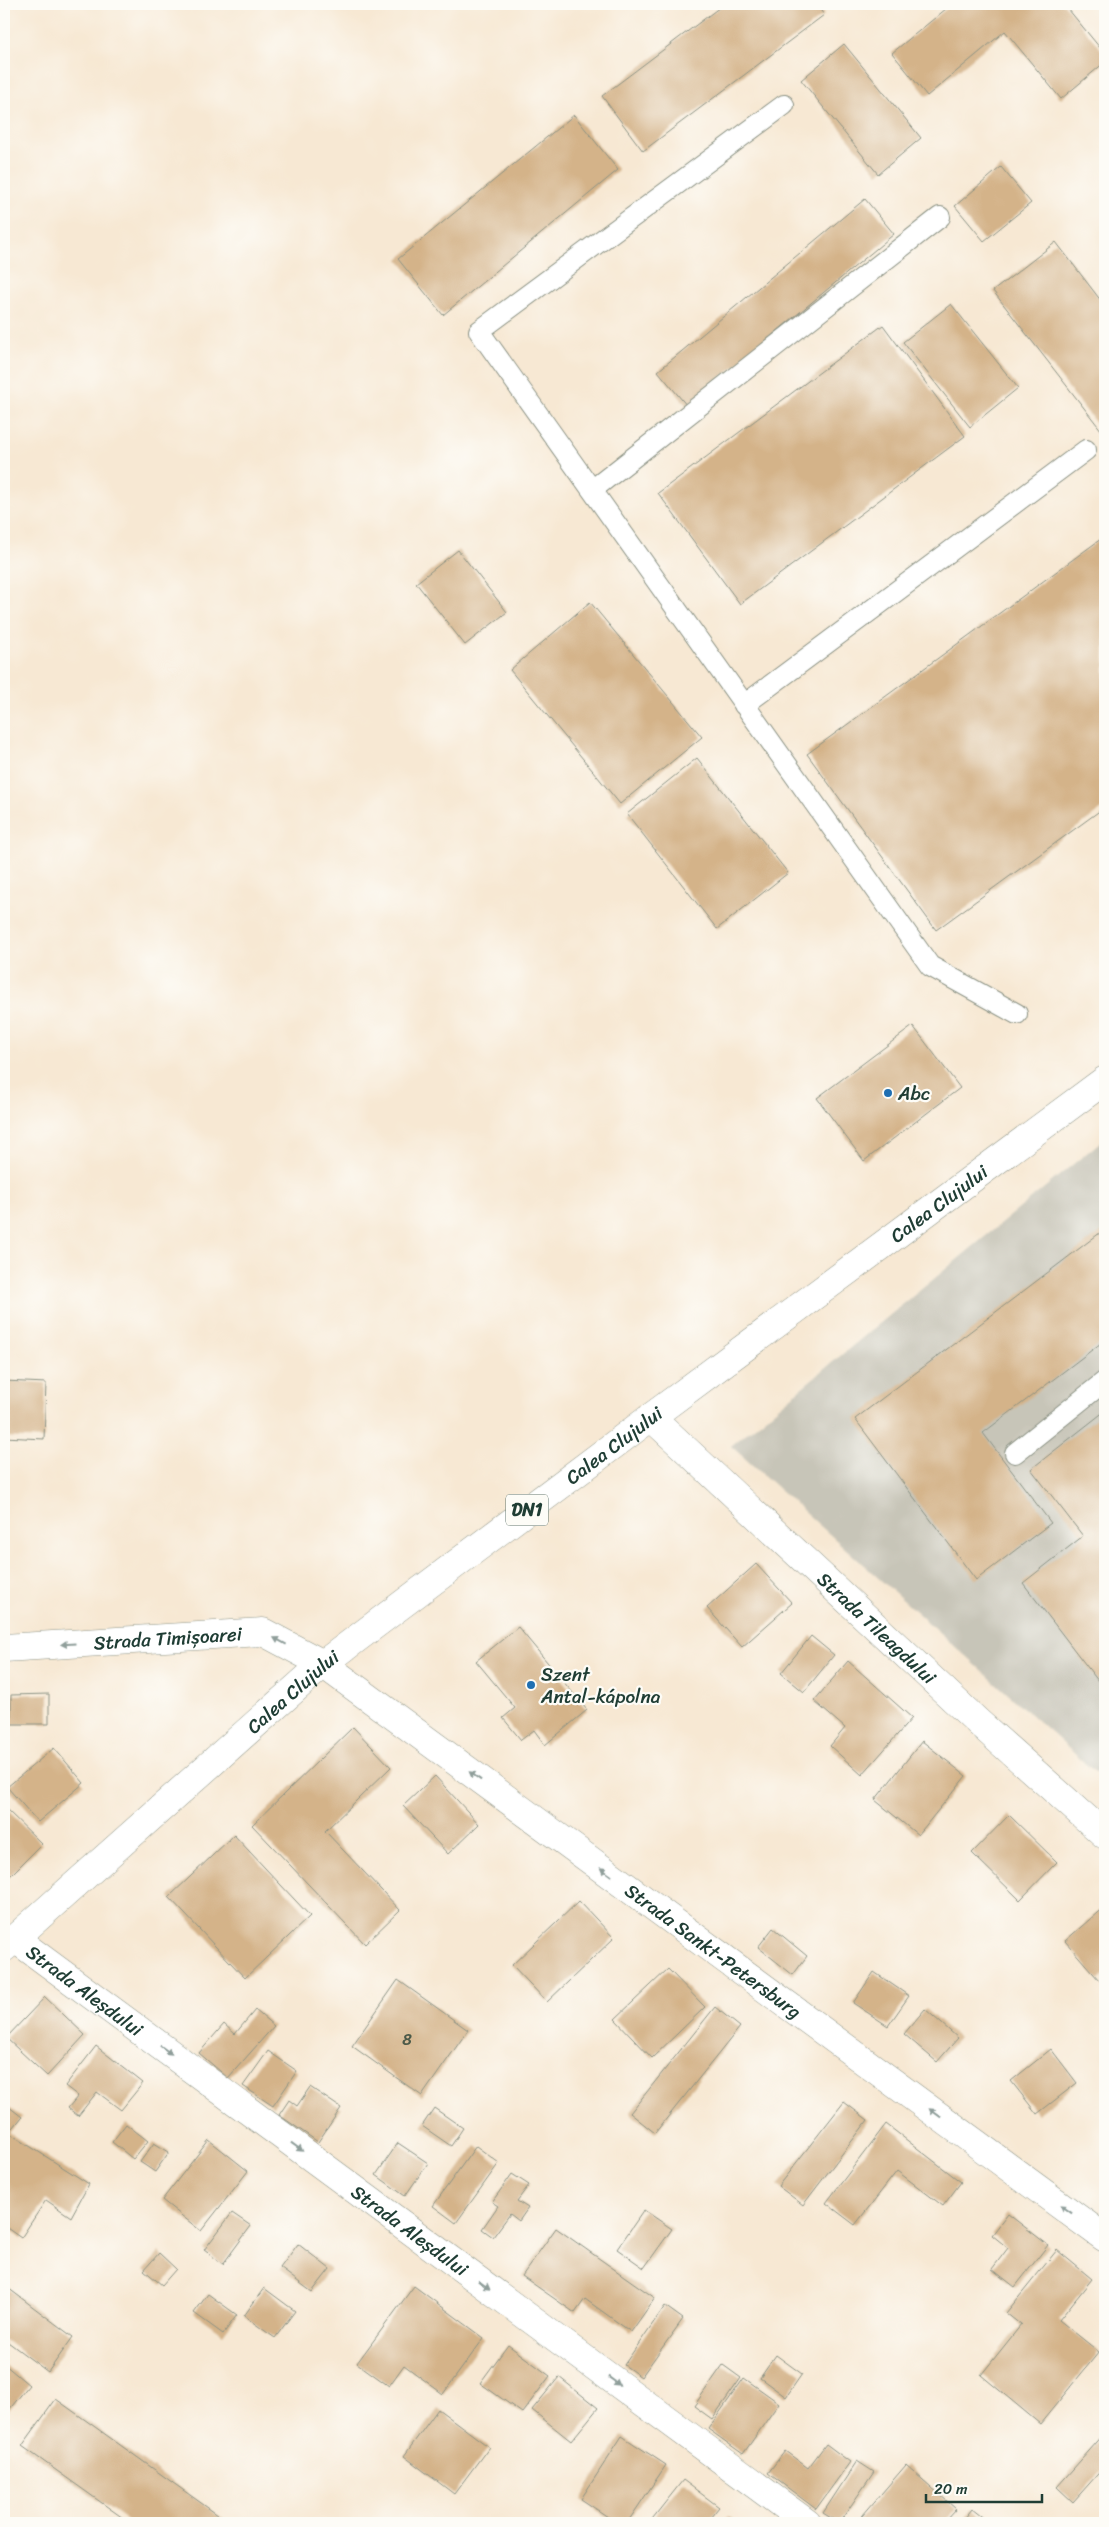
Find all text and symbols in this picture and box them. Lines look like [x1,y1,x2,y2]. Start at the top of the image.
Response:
place label: Abc [897,1077,930,1110]
marker: Abc [882,1087,894,1099]
street label: Calea Clujului [883,1156,996,1251]
street label: Calea Clujului [558,1397,670,1493]
road number: DN1 [506,1494,548,1526]
street label: Strada Tileagdului [809,1564,945,1693]
street label: Strada Timișoarei [93,1617,244,1659]
one-way arrow [273,1637,287,1645]
one-way arrow [59,1640,75,1648]
street label: Calea Clujului [239,1641,347,1742]
place label: Szent Antal-kápolna [540,1658,661,1713]
marker: Szent Antal-kápolna [525,1679,537,1691]
one-way arrow [468,1771,482,1781]
one-way arrow [599,1867,613,1877]
street label: Strada Sankt-Petersburg [618,1875,809,2027]
street label: Strada Aleșdului [19,1936,151,2046]
house number: 8 [402,2025,412,2054]
one-way arrow [159,2045,173,2055]
one-way arrow [928,2108,942,2118]
one-way arrow [290,2141,303,2152]
street label: Strada Aleșdului [344,2176,476,2285]
one-way arrow [1059,2204,1073,2214]
one-way arrow [477,2280,491,2290]
one-way arrow [608,2376,621,2386]
scale bar [926,2472,1043,2504]
text: 20 m [934,2476,968,2502]

